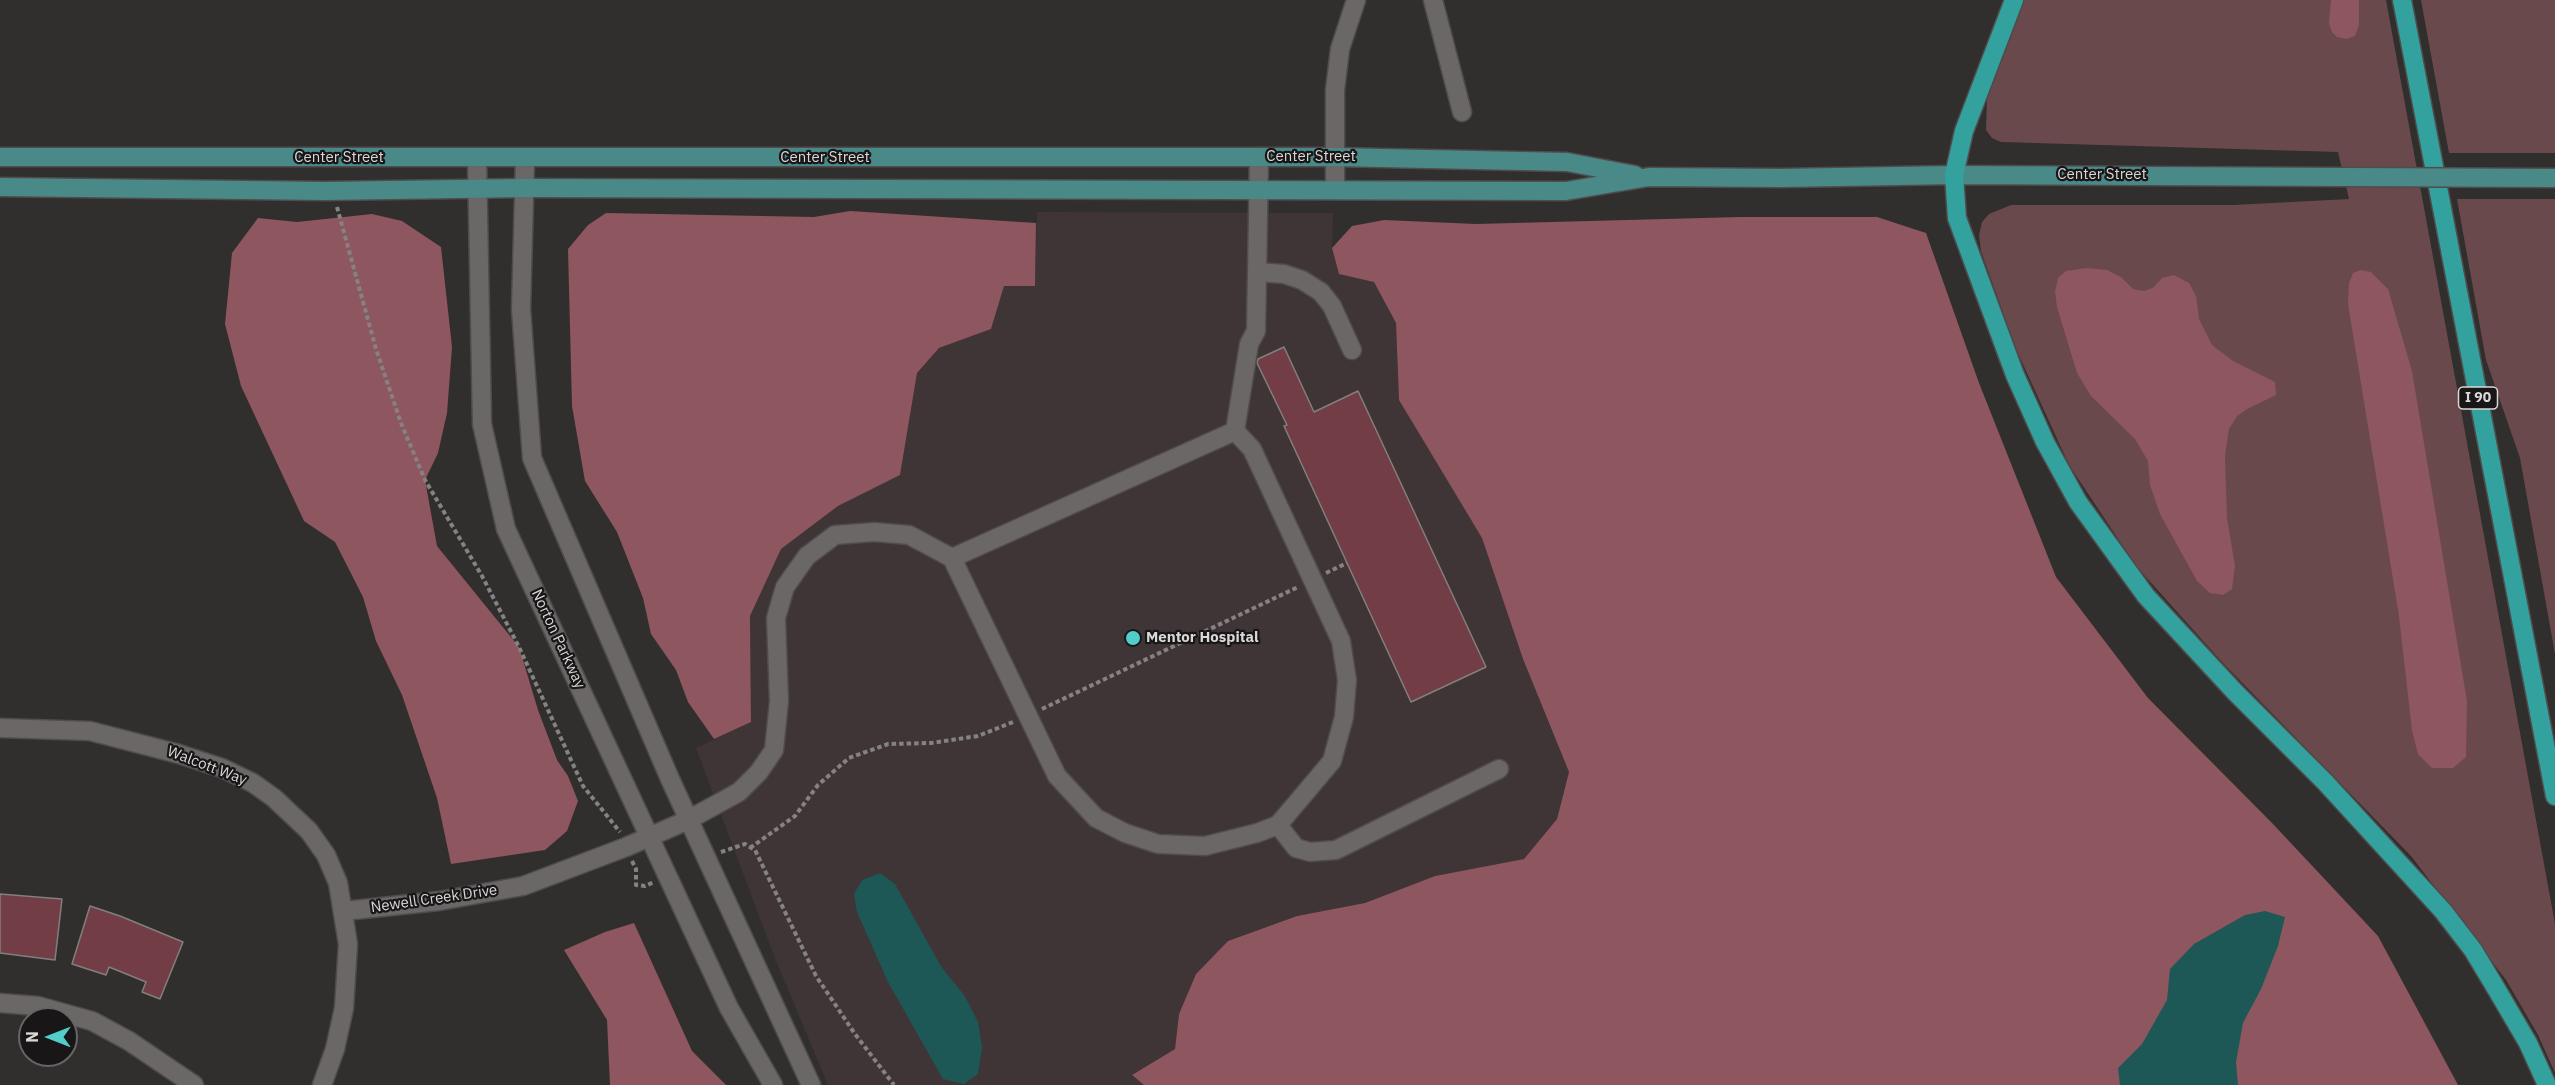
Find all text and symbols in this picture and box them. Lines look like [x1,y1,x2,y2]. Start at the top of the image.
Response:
street label: Center Street [1266,148,1356,166]
street label: Center Street [294,149,384,167]
street label: Center Street [780,149,870,167]
street label: Center Street [2057,166,2147,184]
road number: I 90 [2458,387,2498,409]
street label: Norton Parkway [527,587,589,691]
marker: Mentor Hospital [1124,629,1142,647]
place label: Mentor Hospital [1146,629,1259,647]
street label: Walcott Way [165,743,249,789]
street label: Newell Creek Drive [370,881,498,917]
north arrow [18,1007,78,1067]
text: N [22,1031,42,1043]

